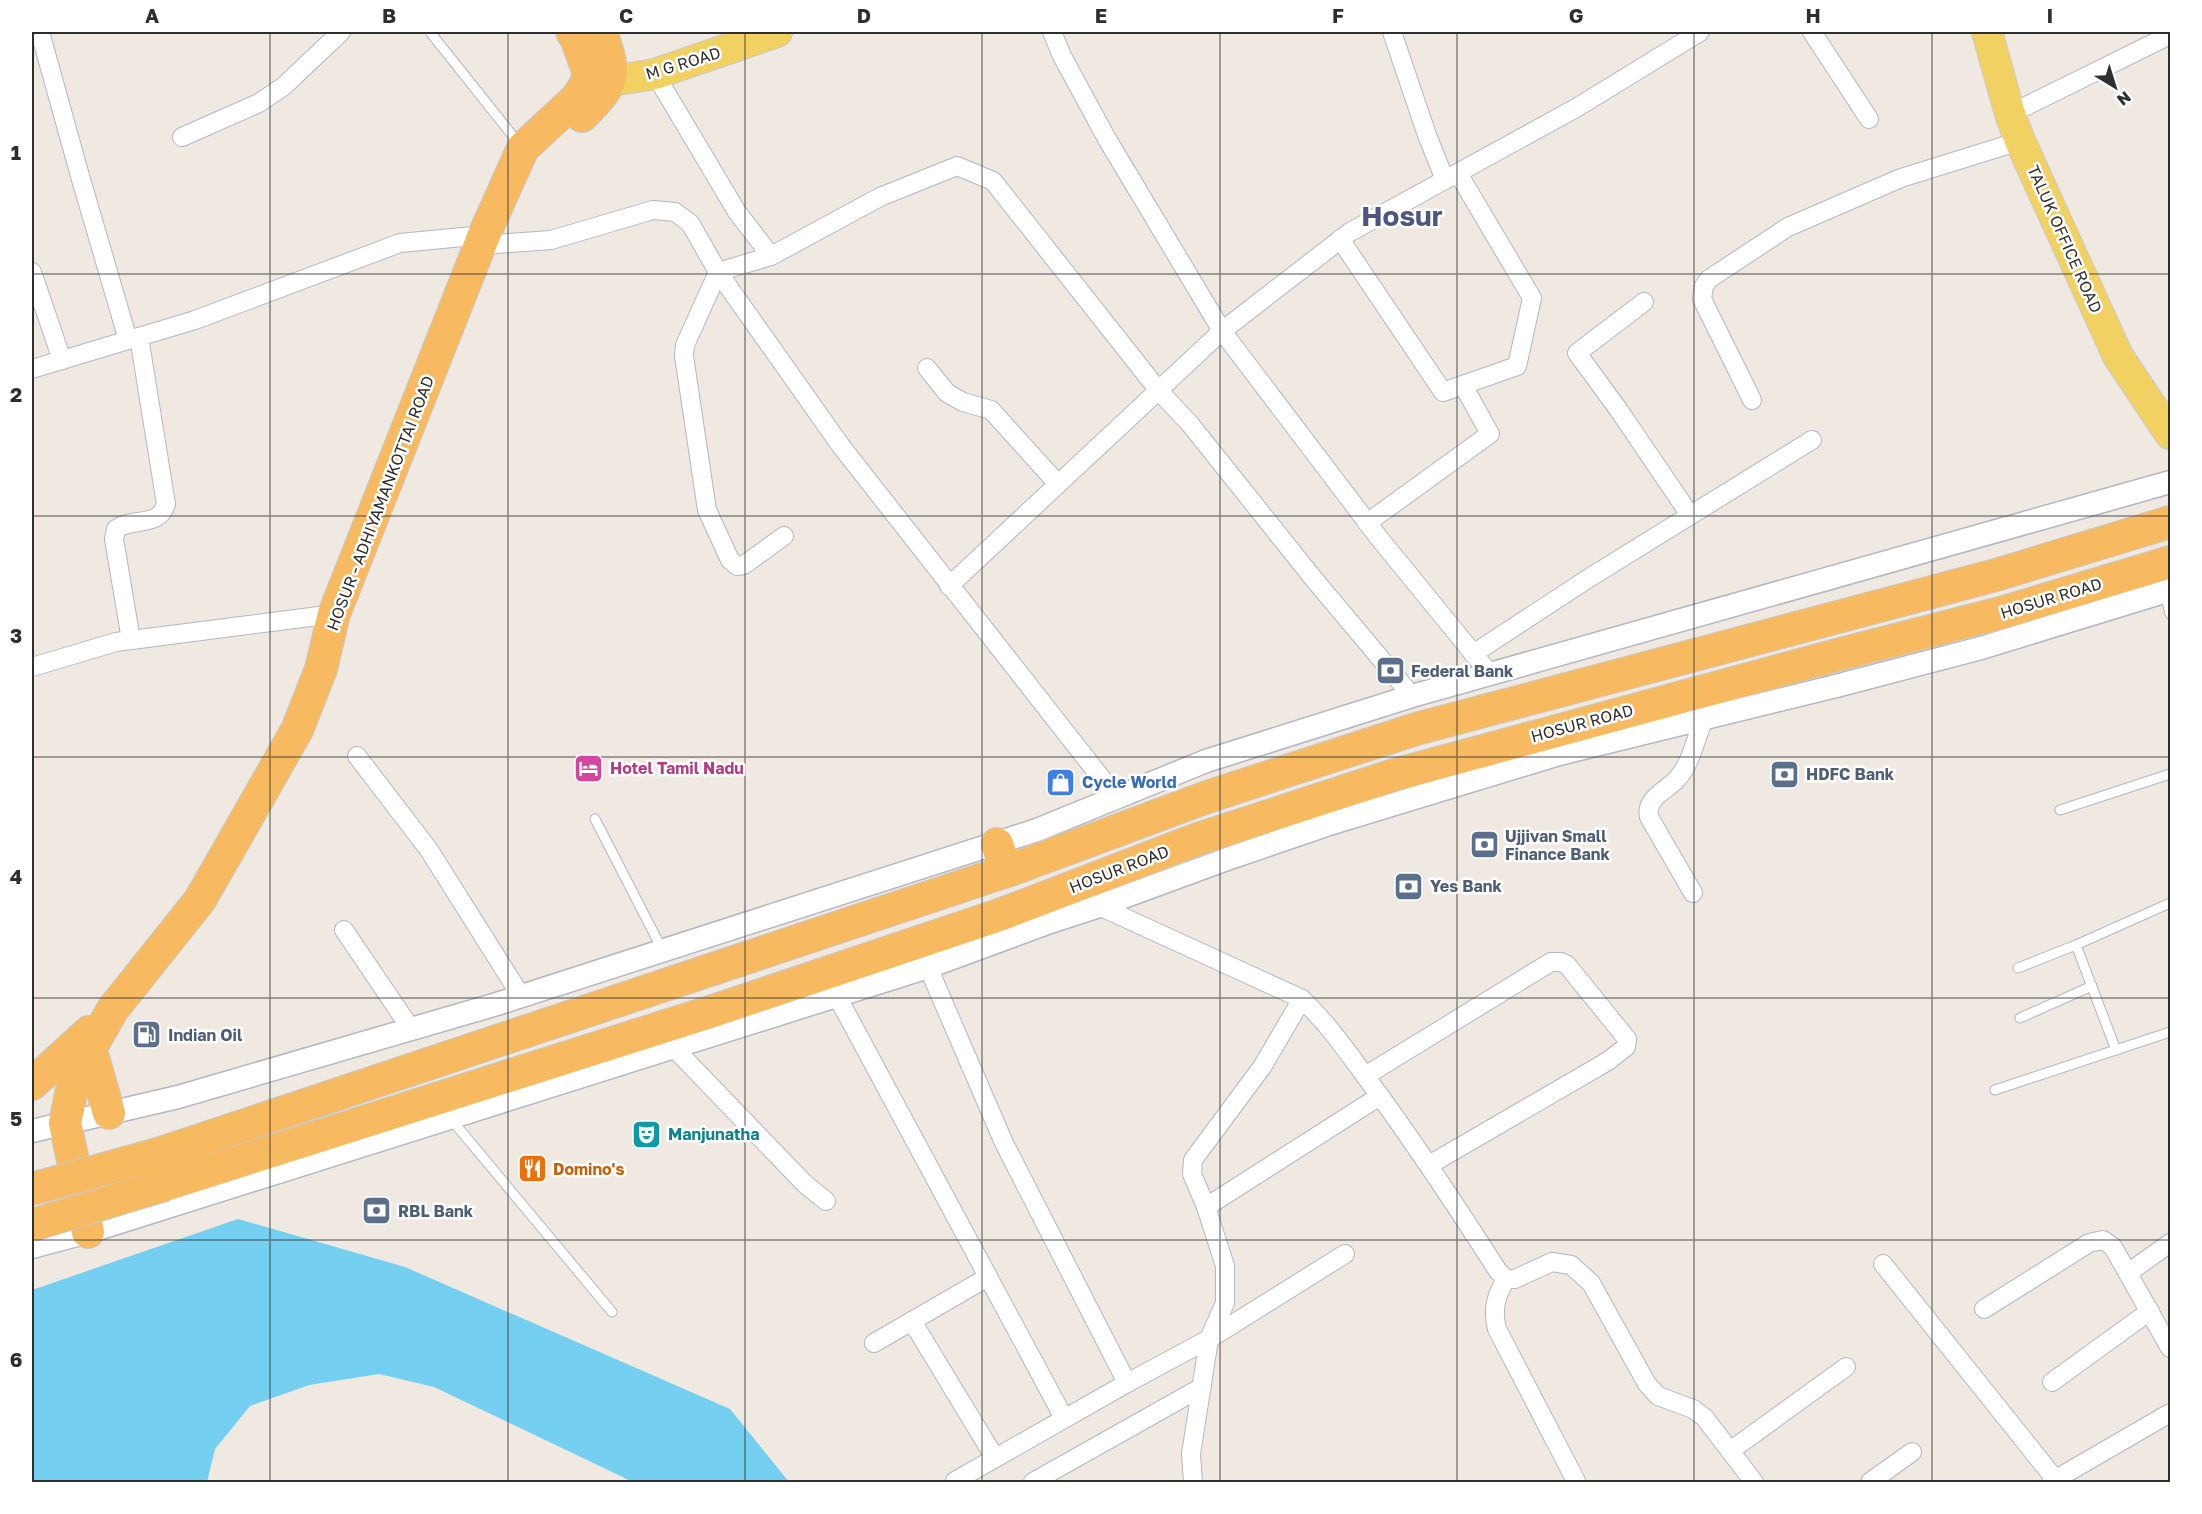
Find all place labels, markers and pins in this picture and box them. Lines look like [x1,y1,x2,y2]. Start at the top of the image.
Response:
bank icon: Federal Bank [1374,655,1406,687]
place label: Federal Bank [1411,661,1514,681]
hotel icon: Hotel Tamil Nadu [573,752,605,784]
place label: Hotel Tamil Nadu [610,758,744,778]
bank icon: HDFC Bank [1769,758,1801,790]
place label: HDFC Bank [1806,764,1895,784]
shop icon: Cycle World [1045,766,1077,798]
place label: Cycle World [1082,772,1177,792]
place label: Ujjivan Small Finance Bank [1505,826,1610,864]
bank icon: Ujjivan Small Finance Bank [1468,829,1500,861]
bank icon: Yes Bank [1393,870,1425,902]
place label: Yes Bank [1430,876,1502,896]
fuel station icon: Indian Oil [131,1019,163,1051]
place label: Indian Oil [168,1025,243,1045]
theatre icon: Manjunatha [631,1118,663,1150]
place label: Manjunatha [668,1124,759,1144]
restaurant icon: Domino's [516,1153,548,1185]
place label: Domino's [553,1159,624,1179]
bank icon: RBL Bank [361,1195,393,1227]
place label: RBL Bank [398,1201,474,1221]

